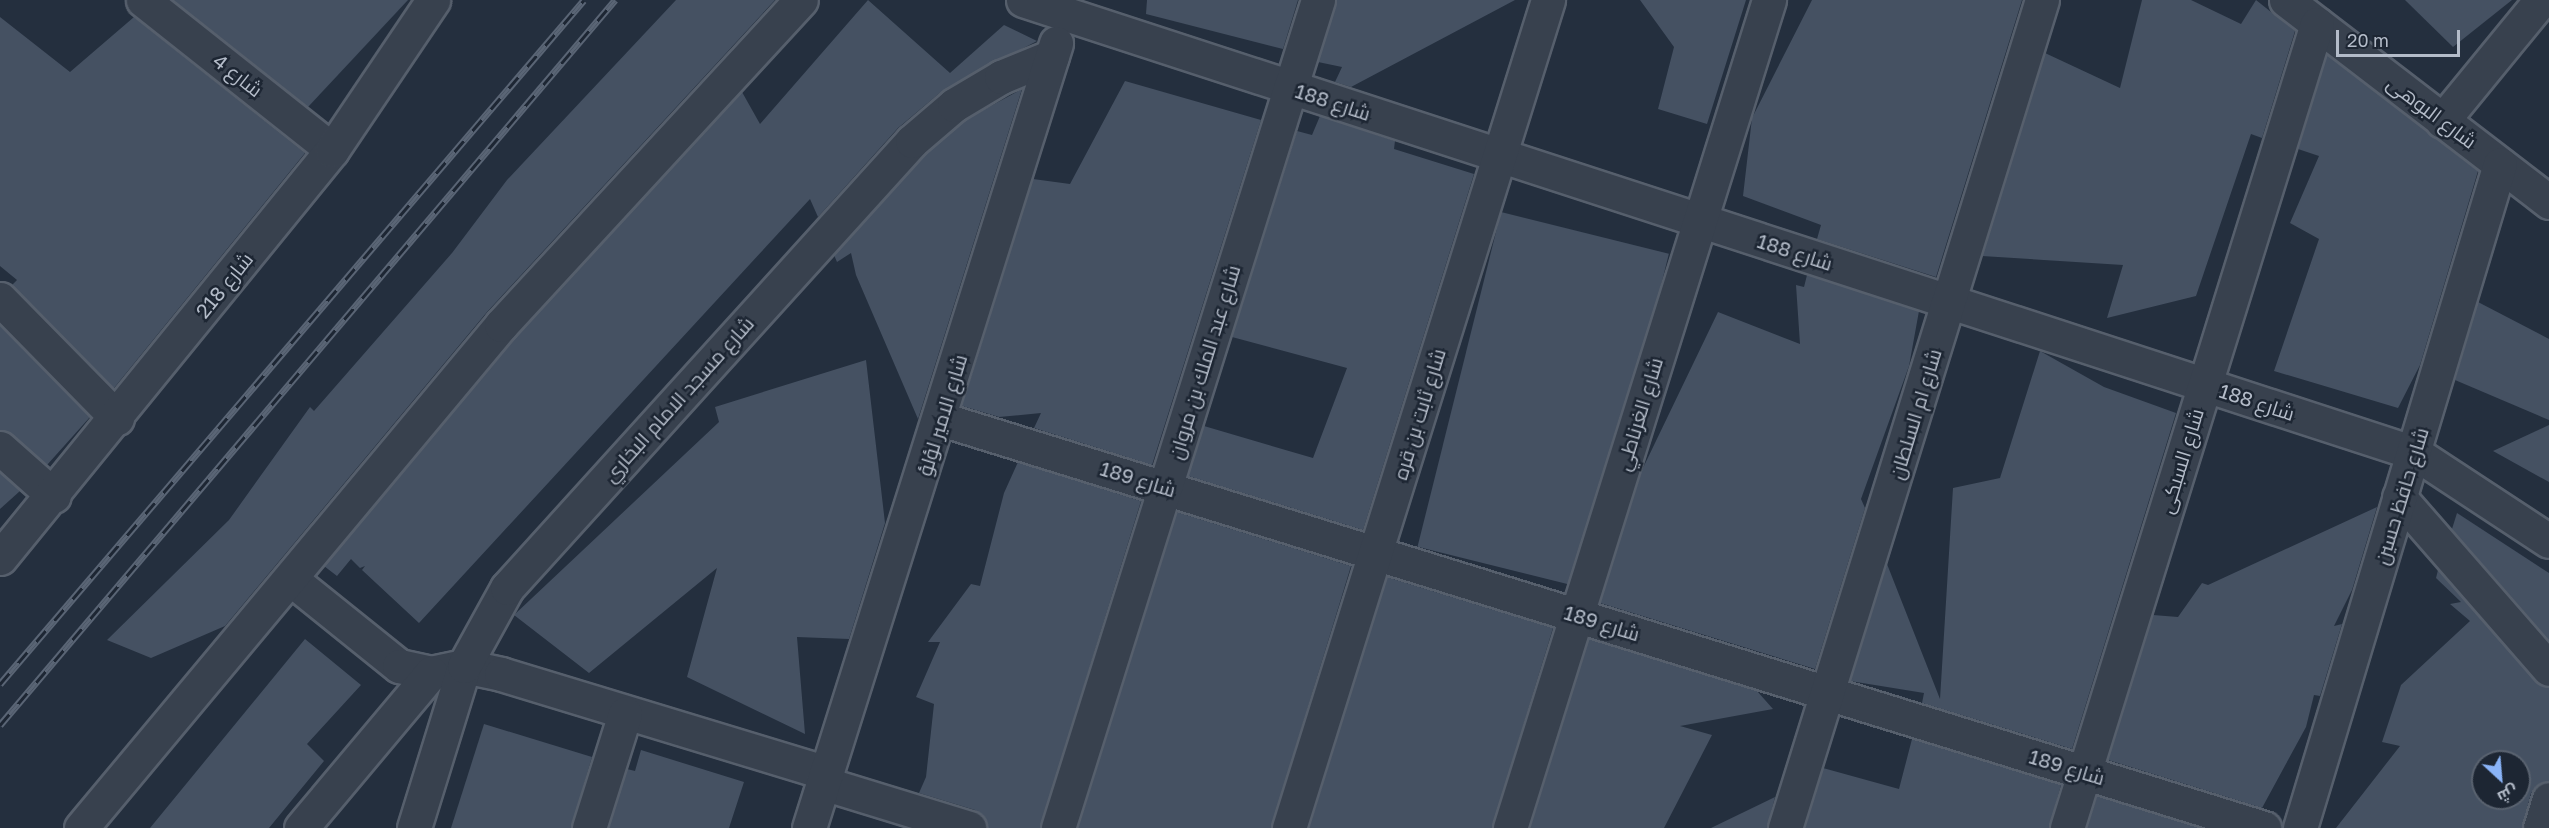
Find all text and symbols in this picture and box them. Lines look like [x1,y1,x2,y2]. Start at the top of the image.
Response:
scale bar [2339,18,2464,56]
text: 20 m [2347,29,2389,51]
street label: شارع 4 [209,48,267,102]
street label: شارع البوهى [2383,71,2481,153]
street label: شارع 188 [1292,79,1374,125]
street label: شارع 188 [1754,229,1836,275]
street label: شارع 218 [190,247,258,323]
street label: شارع عبد الملك بن مروان [1163,262,1245,462]
street label: شارع مسجد الامام البخاري [597,311,759,487]
street label: شارع ثابت بن قره [1388,346,1450,482]
street label: شارع ام السلطان [1884,346,1946,482]
street label: شارع الامير لؤلؤ [912,351,972,479]
street label: شارع الغرناطي [1610,354,1668,474]
street label: شارع 188 [2216,379,2298,425]
street label: شارع السبكى [2154,406,2208,516]
street label: شارع حافظ حسين [2369,425,2433,567]
street label: شارع 189 [1097,456,1179,502]
street label: شارع 189 [1561,600,1643,646]
street label: شارع 189 [2026,744,2108,790]
north arrow [2471,750,2531,810]
text: ش [2494,781,2522,808]

